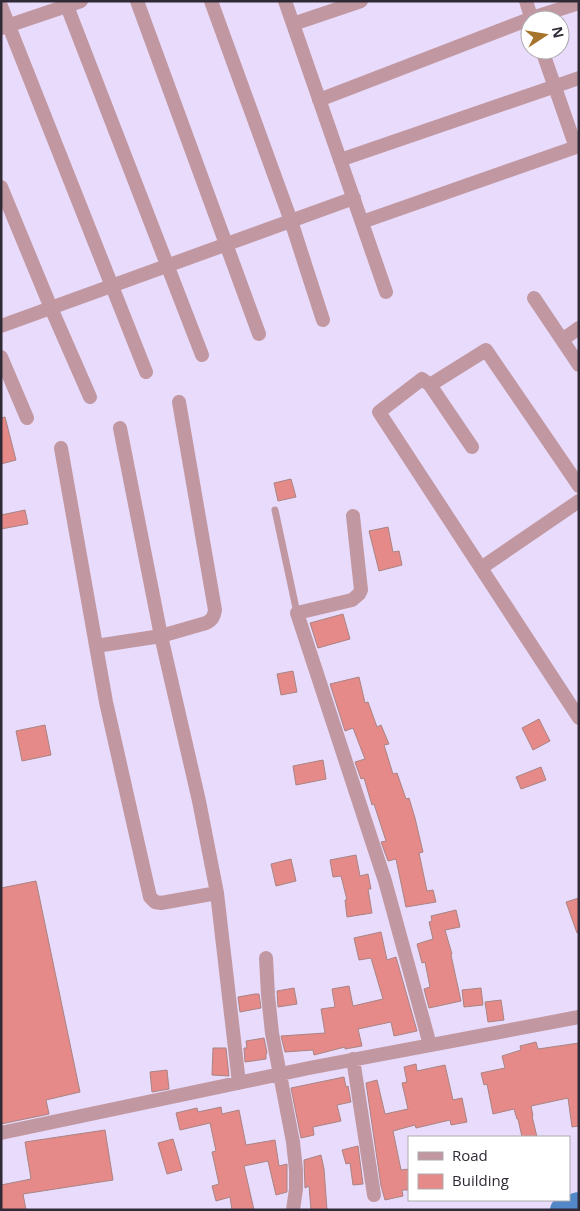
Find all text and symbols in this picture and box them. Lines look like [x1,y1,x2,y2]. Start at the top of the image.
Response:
north arrow [520,10,570,60]
text: N [548,25,569,40]
legend [408,1136,570,1201]
text: Road [452,1145,488,1165]
text: Building [452,1170,509,1190]

